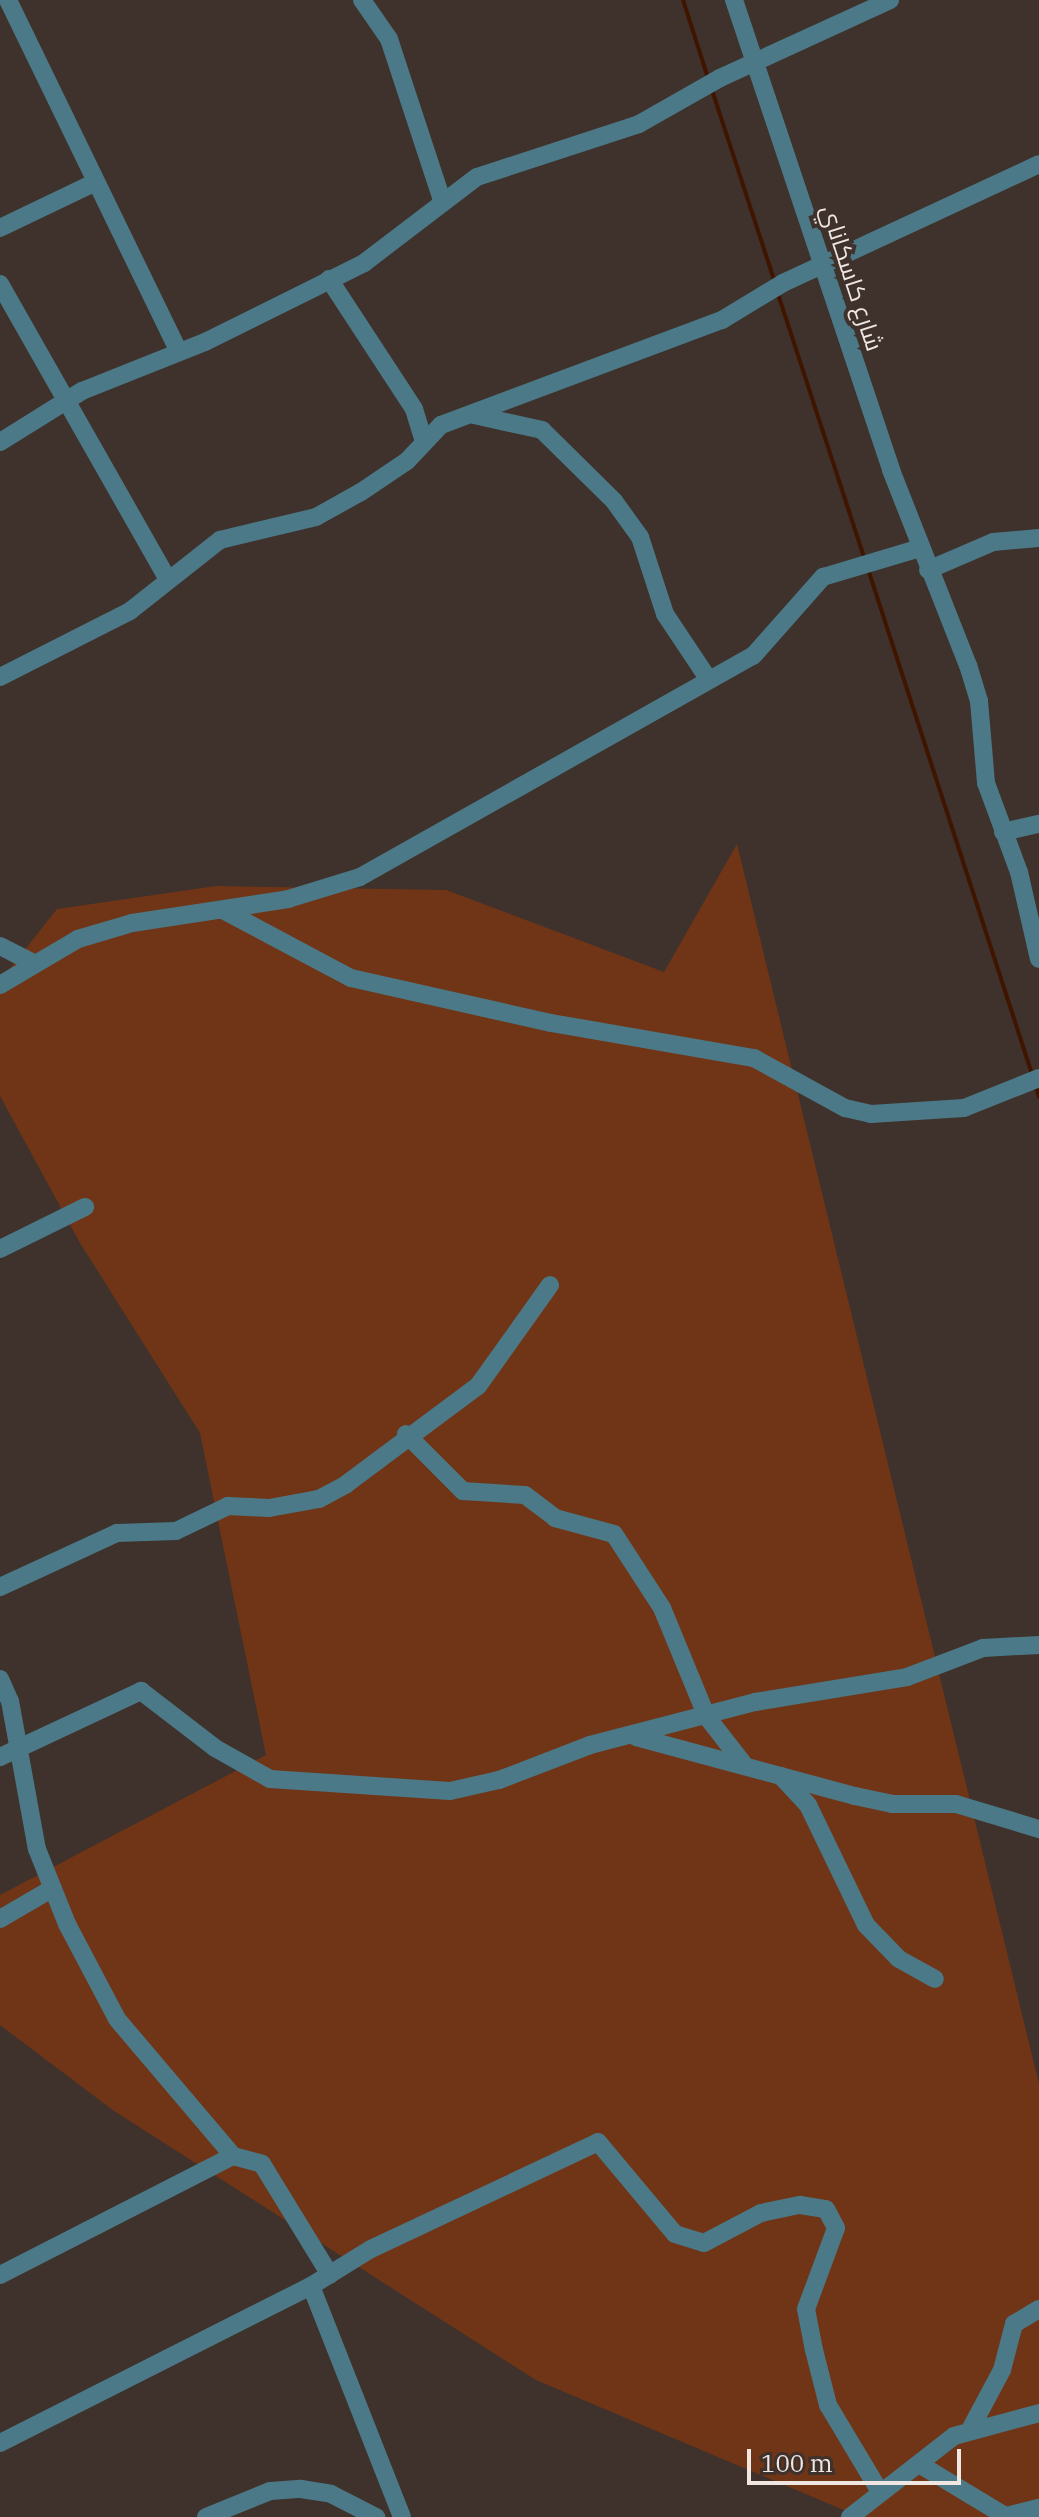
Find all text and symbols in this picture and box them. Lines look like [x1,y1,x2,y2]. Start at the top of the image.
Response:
street label: شارع كاسكاناي [815,201,889,355]
scale bar [751,2433,965,2483]
text: 100 m [761,2447,833,2479]

